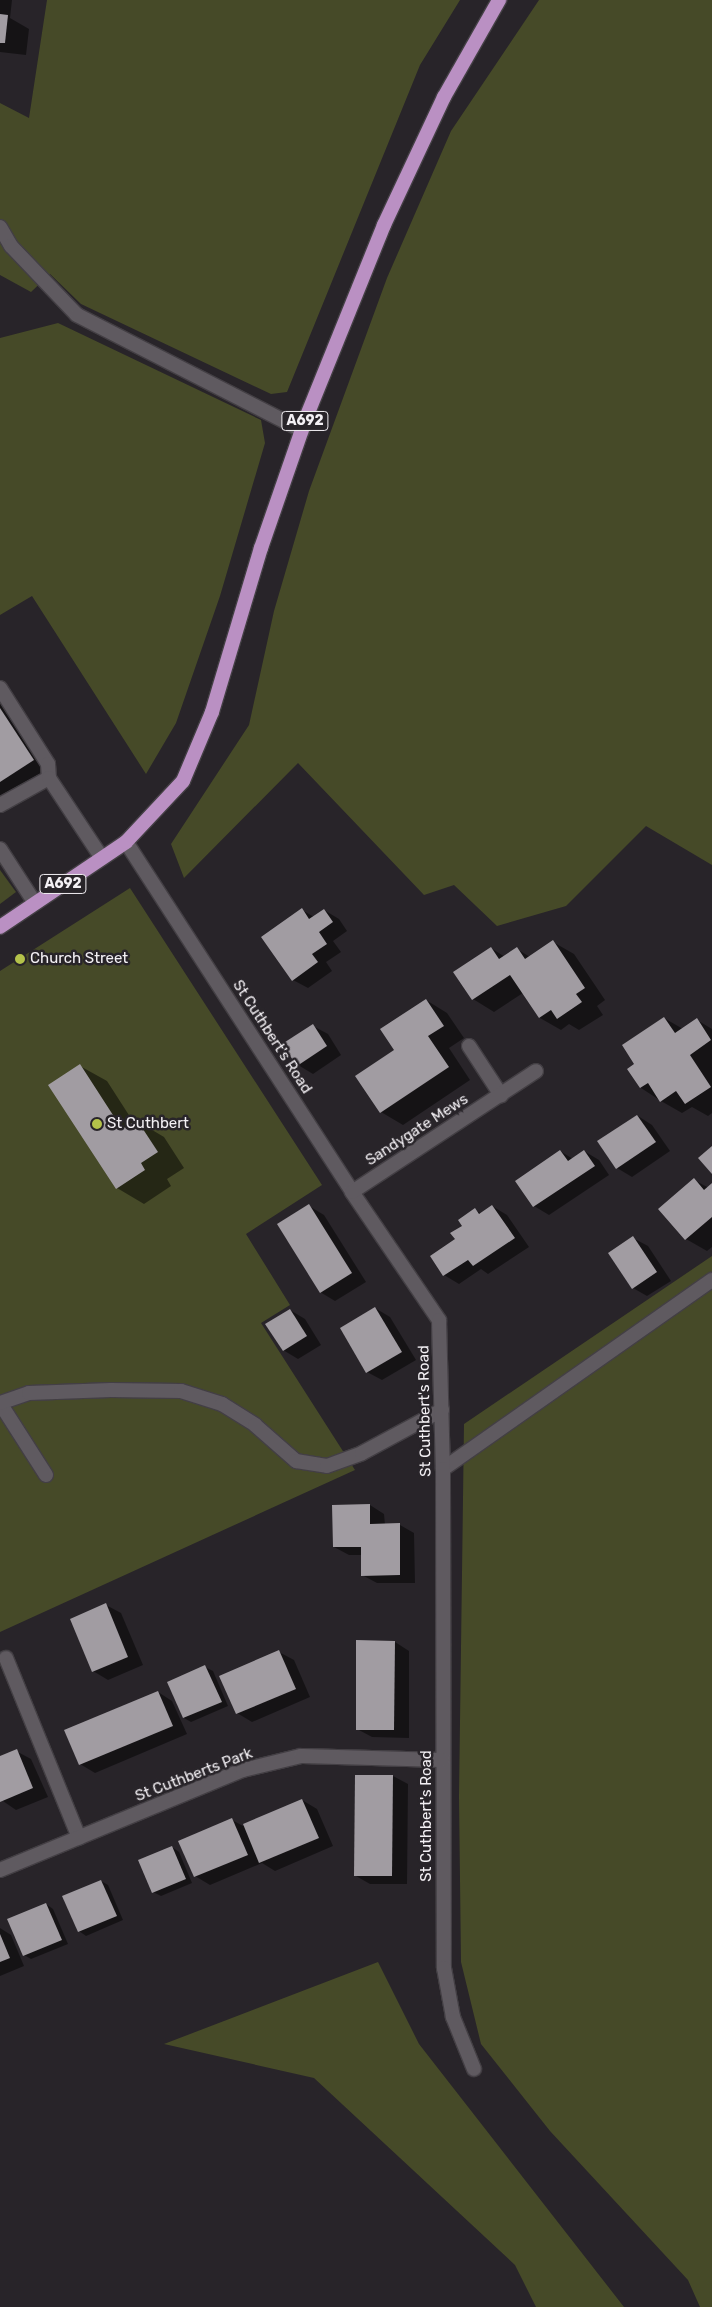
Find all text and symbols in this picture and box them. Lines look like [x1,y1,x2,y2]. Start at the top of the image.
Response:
road number: A692 [281,410,329,432]
road number: A692 [39,872,87,896]
place label: Church Street [30,950,128,968]
marker: Church Street [14,953,26,965]
street label: St Cuthbert's Road [229,977,315,1097]
street label: Sandygate Mews [362,1090,472,1170]
place label: St Cuthbert [107,1115,189,1133]
marker: St Cuthbert [91,1118,103,1130]
street label: St Cuthbert's Road [415,1345,435,1477]
street label: St Cuthberts Park [133,1744,255,1806]
street label: St Cuthbert's Road [418,1750,436,1882]

